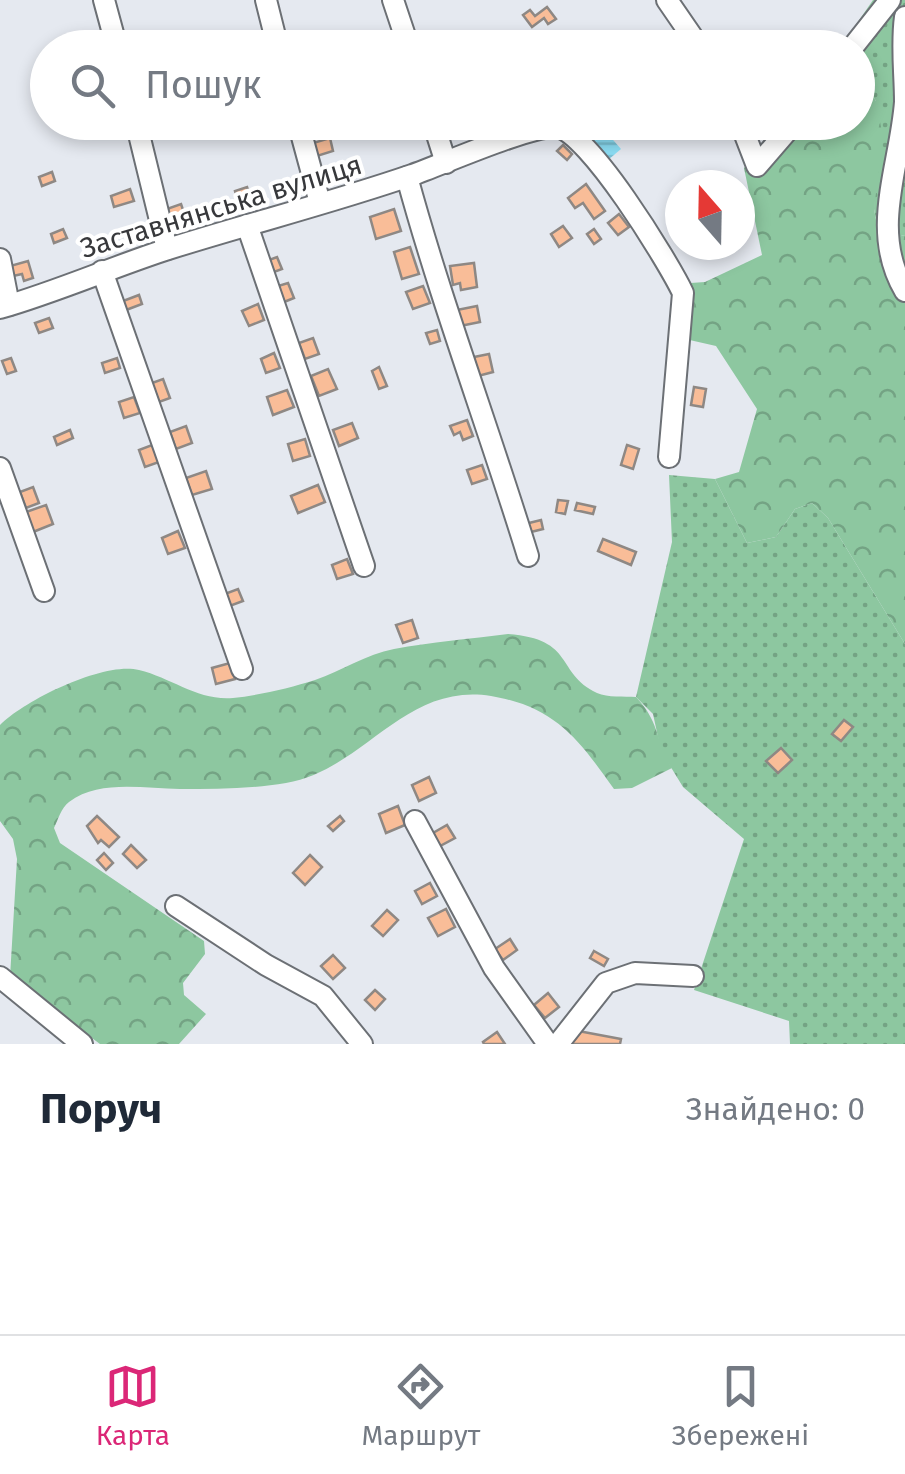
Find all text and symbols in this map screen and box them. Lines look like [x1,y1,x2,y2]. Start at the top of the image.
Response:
search box [30,30,875,140]
icon: search [65,58,120,113]
text: Пошук [145,62,262,108]
street label: Заставнянська вулиця [76,148,366,265]
north arrow [665,170,755,260]
text: Поруч [40,1084,162,1134]
text: Знайдено: 0 [686,1090,865,1128]
tab: Карта [96,1359,170,1452]
tab: Маршрут [361,1359,480,1452]
tab: Збережені [672,1359,809,1452]

